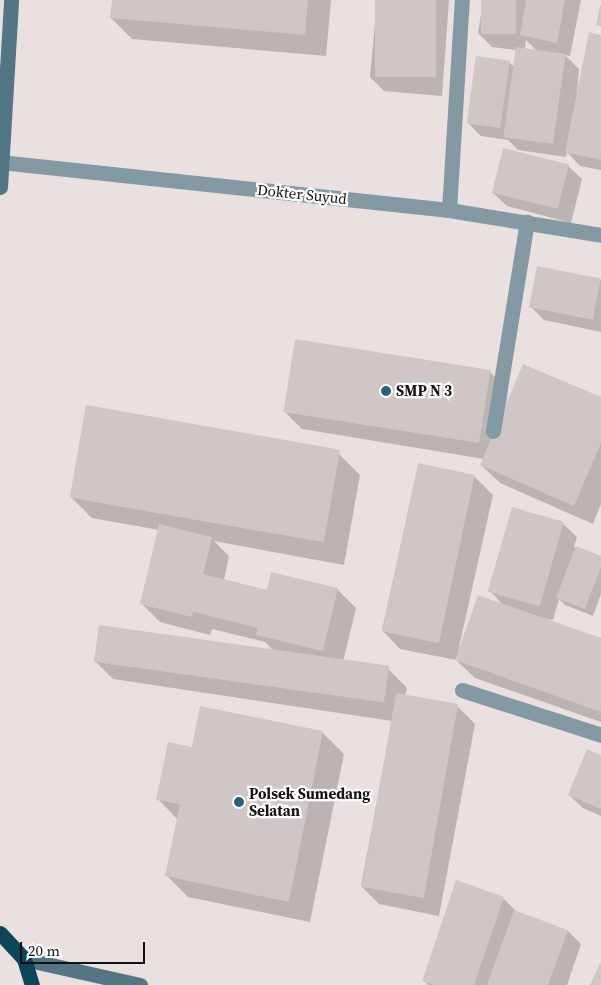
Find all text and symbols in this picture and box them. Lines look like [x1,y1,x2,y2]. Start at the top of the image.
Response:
street label: Dokter Suyud [256,180,348,208]
place label: SMP N 3 [396,382,452,400]
marker: SMP N 3 [380,385,392,397]
place label: Polsek Sumedang Selatan [249,784,370,819]
marker: Polsek Sumedang Selatan [233,796,245,808]
scale bar [22,932,148,964]
text: 20 m [28,940,60,961]

